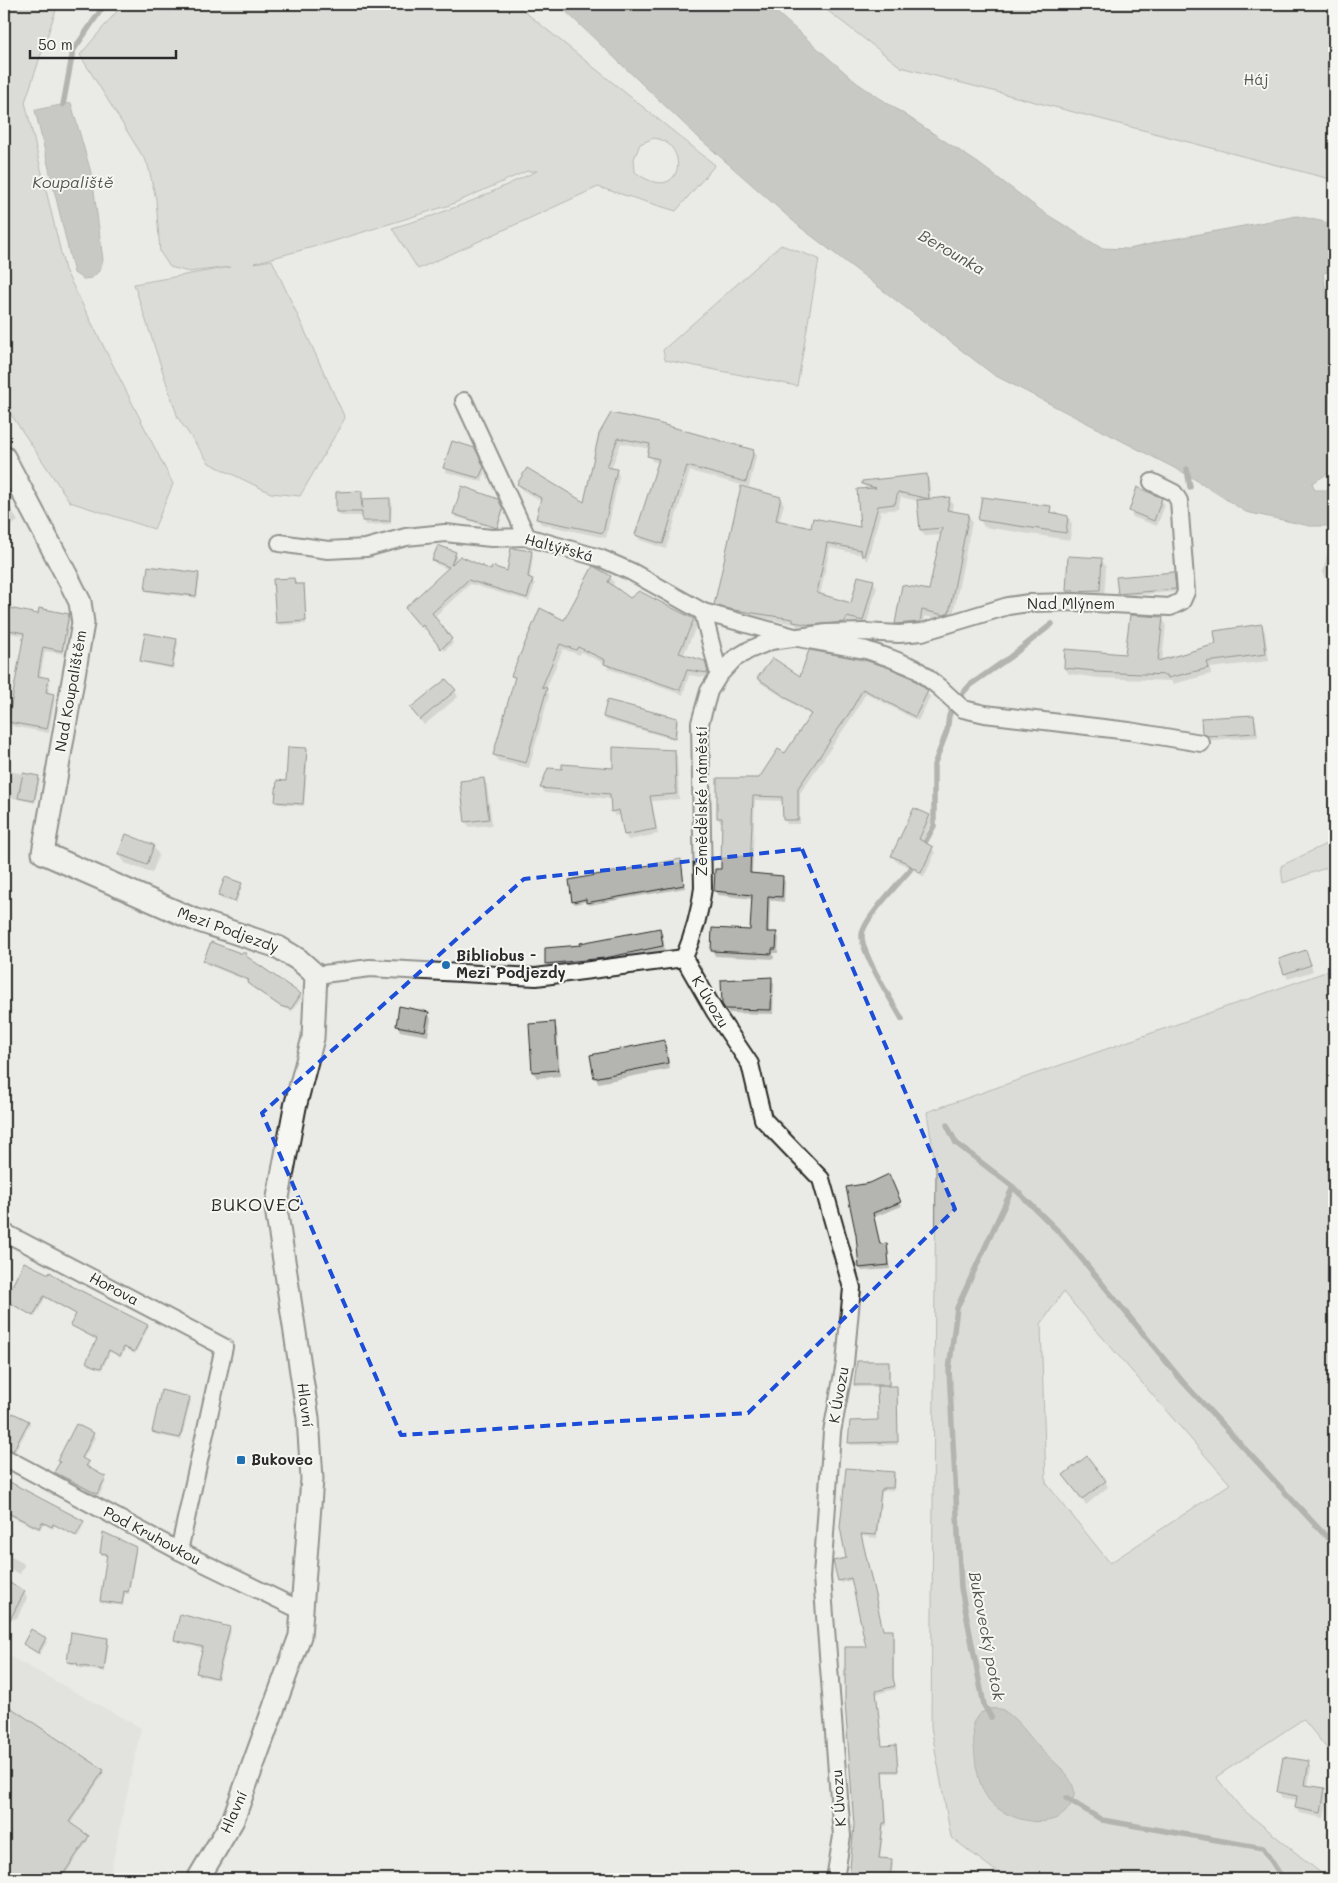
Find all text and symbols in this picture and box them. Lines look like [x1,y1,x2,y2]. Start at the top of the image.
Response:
scale bar [30,28,176,60]
text: 50 m [38,34,73,54]
park label: Háj [1243,69,1269,89]
water label: Koupaliště [32,171,114,192]
water label: Berounka [915,224,989,279]
street label: Haltýřská [523,528,596,566]
street label: Nad Mlýnem [1027,593,1115,613]
street label: Nad Koupalištěm [49,629,91,753]
street label: Zemědělské náměstí [691,726,711,876]
street label: Mezi Podjezdy [175,901,282,957]
place label: Bibliobus - Mezi Podjezdy [456,945,566,982]
marker: Bibliobus - Mezi Podjezdy [440,959,452,971]
street label: K Úvozu [688,972,734,1031]
district label: BUKOVEC [211,1192,301,1216]
street label: Horova [86,1267,143,1309]
street label: K Úvozu [823,1365,853,1425]
street label: Hlavní [293,1381,319,1428]
place label: Bukovec [251,1449,313,1469]
marker: Bukovec [235,1454,247,1466]
street label: Pod Kruhovkou [100,1501,205,1569]
water label: Bukovecký potok [965,1570,1010,1703]
street label: K Úvozu [826,1769,850,1827]
street label: Hlavní [215,1787,251,1836]

